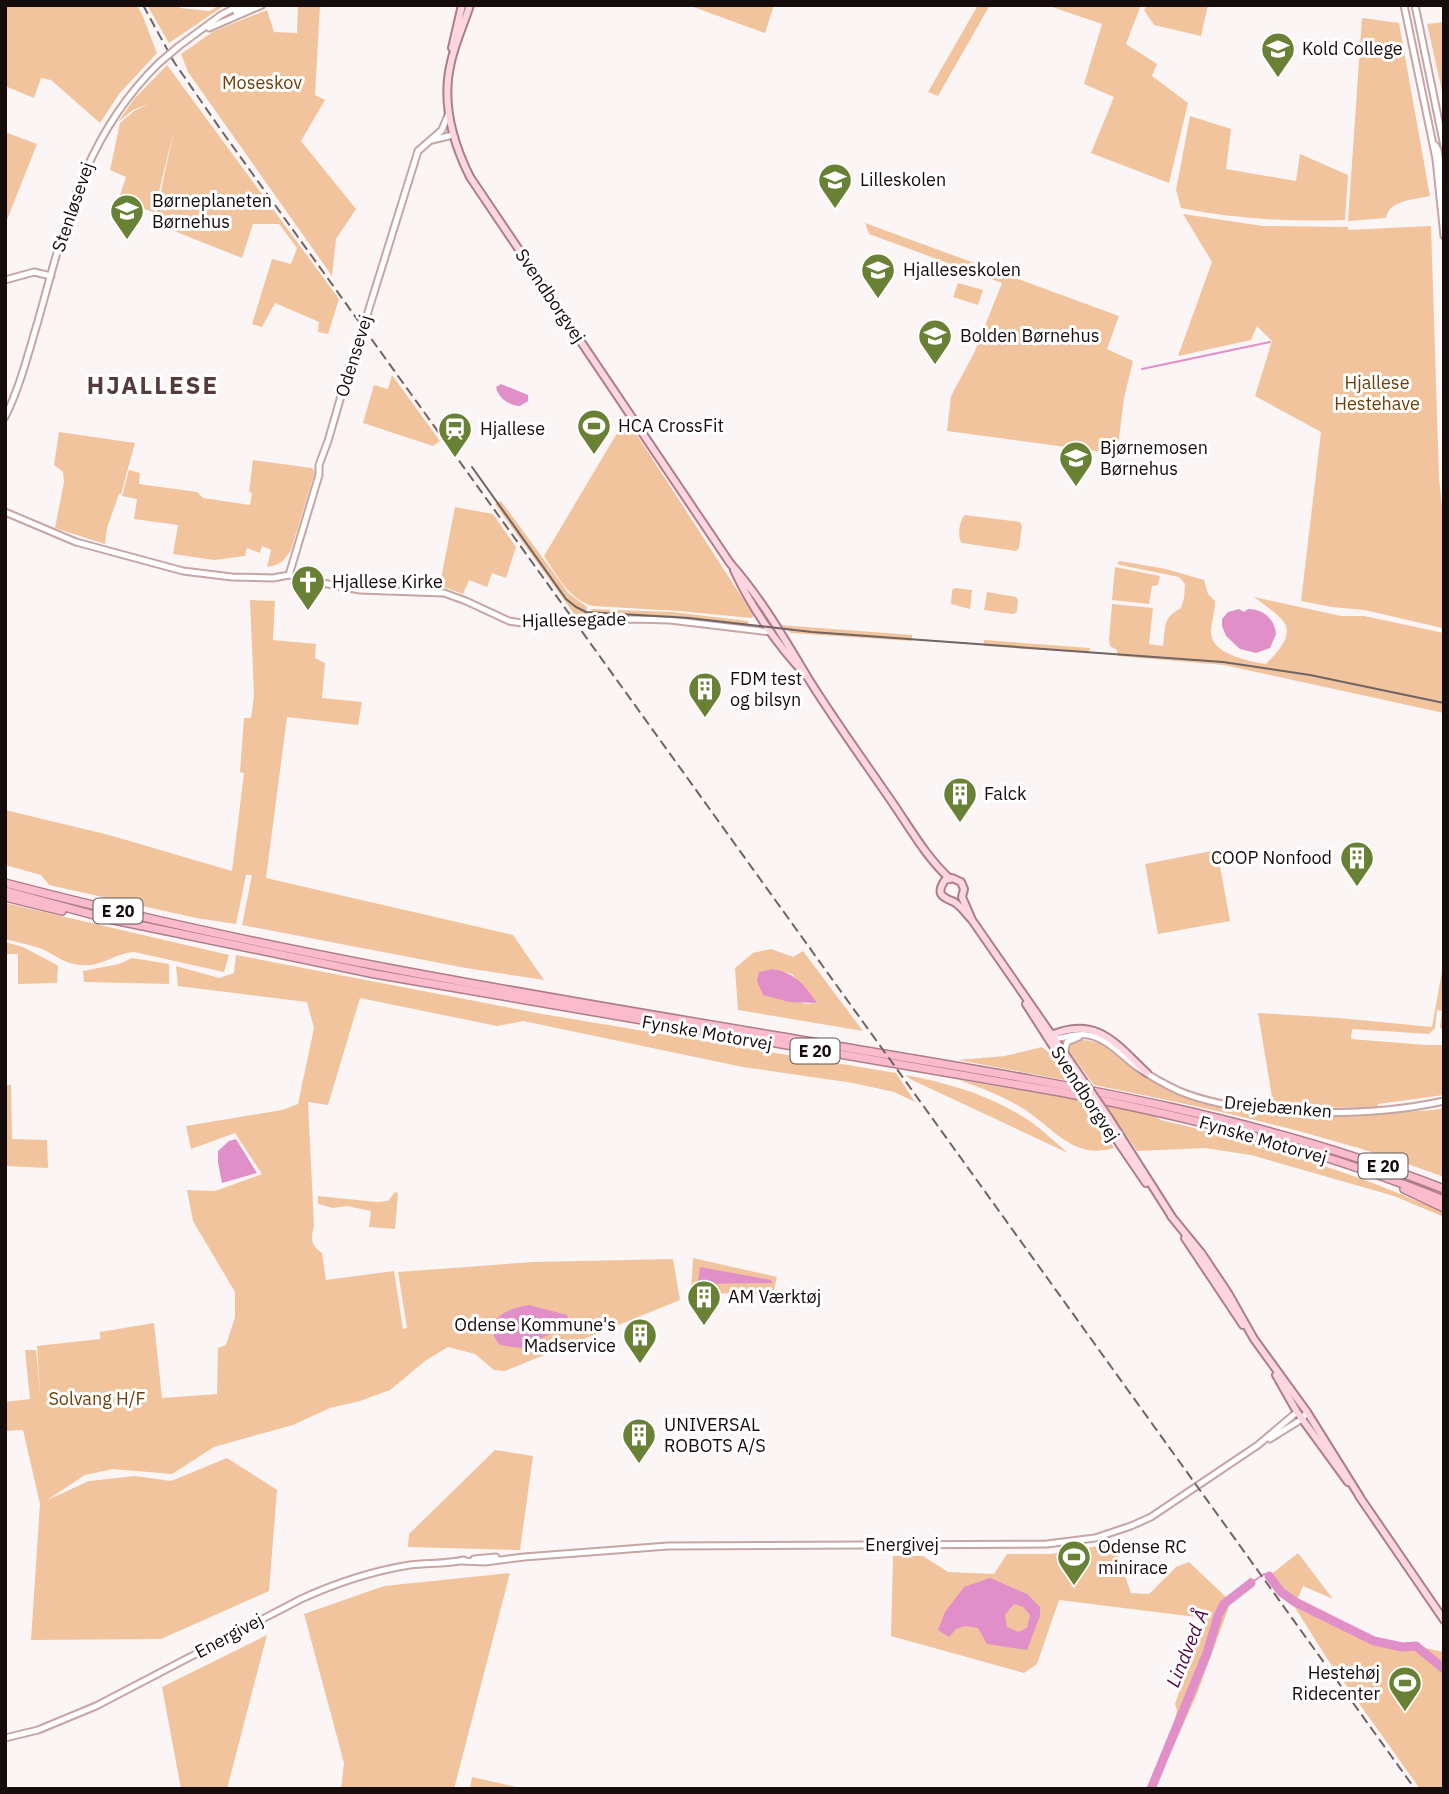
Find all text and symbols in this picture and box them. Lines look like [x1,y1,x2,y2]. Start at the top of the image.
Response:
school or university icon: Kold College [1259,30,1297,79]
place label: Kold College [1302,37,1403,60]
park label: Moseskov [222,71,302,94]
street label: Stenløsevej [46,159,99,255]
school or university icon: Lilleskolen [816,161,854,210]
place label: Lilleskolen [860,168,946,191]
place label: Børneplaneten Børnehus [152,189,272,233]
school or university icon: Børneplaneten Børnehus [108,192,146,241]
street label: Svendborgvej [510,244,590,347]
school or university icon: Hjalleseskolen [859,251,897,300]
place label: Hjalleseskolen [903,258,1021,281]
street label: Odensevej [330,312,377,400]
school or university icon: Bolden Børnehus [916,317,954,366]
place label: Bolden Børnehus [960,324,1099,347]
district label: HJALLESE [87,369,219,401]
park label: Hjallese Hestehave [1334,371,1420,415]
sports icon: HCA CrossFit [575,407,613,456]
station icon: Hjallese [436,410,474,459]
place label: HCA CrossFit [618,414,724,437]
place label: Hjallese [480,417,545,440]
place label: Bjørnemosen Børnehus [1100,436,1208,480]
school or university icon: Bjørnemosen Børnehus [1057,439,1095,488]
church icon: Hjallese Kirke [289,563,327,612]
place label: Hjallese Kirke [332,570,443,593]
street label: Hjallesegade [522,607,627,632]
place label: FDM test og bilsyn [730,667,802,711]
building icon: FDM test og bilsyn [686,670,724,719]
building icon: Falck [941,775,979,824]
place label: Falck [984,782,1027,805]
building icon: COOP Nonfood [1338,839,1376,888]
place label: COOP Nonfood [1211,846,1332,869]
road number: E 20 [94,898,142,923]
street label: Fynske Motorvej [640,1010,774,1055]
road number: E 20 [790,1038,840,1064]
street label: Svendborgvej [1046,1042,1125,1146]
street label: Drejebænken [1223,1090,1333,1123]
street label: Fynske Motorvej [1197,1110,1330,1169]
road number: E 20 [1358,1154,1408,1178]
building icon: AM Værktøj [685,1278,723,1327]
place label: AM Værktøj [728,1285,821,1308]
place label: Odense Kommune's Madservice [454,1313,616,1357]
building icon: Odense Kommune's Madservice [621,1316,659,1365]
park label: Solvang H/F [48,1387,146,1410]
place label: UNIVERSAL ROBOTS A/S [664,1413,766,1457]
building icon: UNIVERSAL ROBOTS A/S [620,1416,658,1465]
street label: Energivej [865,1533,939,1556]
place label: Odense RC minirace [1098,1535,1187,1579]
sports icon: Odense RC minirace [1055,1538,1093,1587]
water label: Lindved Å [1160,1605,1214,1691]
street label: Energivej [191,1608,267,1663]
place label: Hestehøj Ridecenter [1292,1661,1380,1705]
sports icon: Hestehøj Ridecenter [1386,1664,1424,1713]

